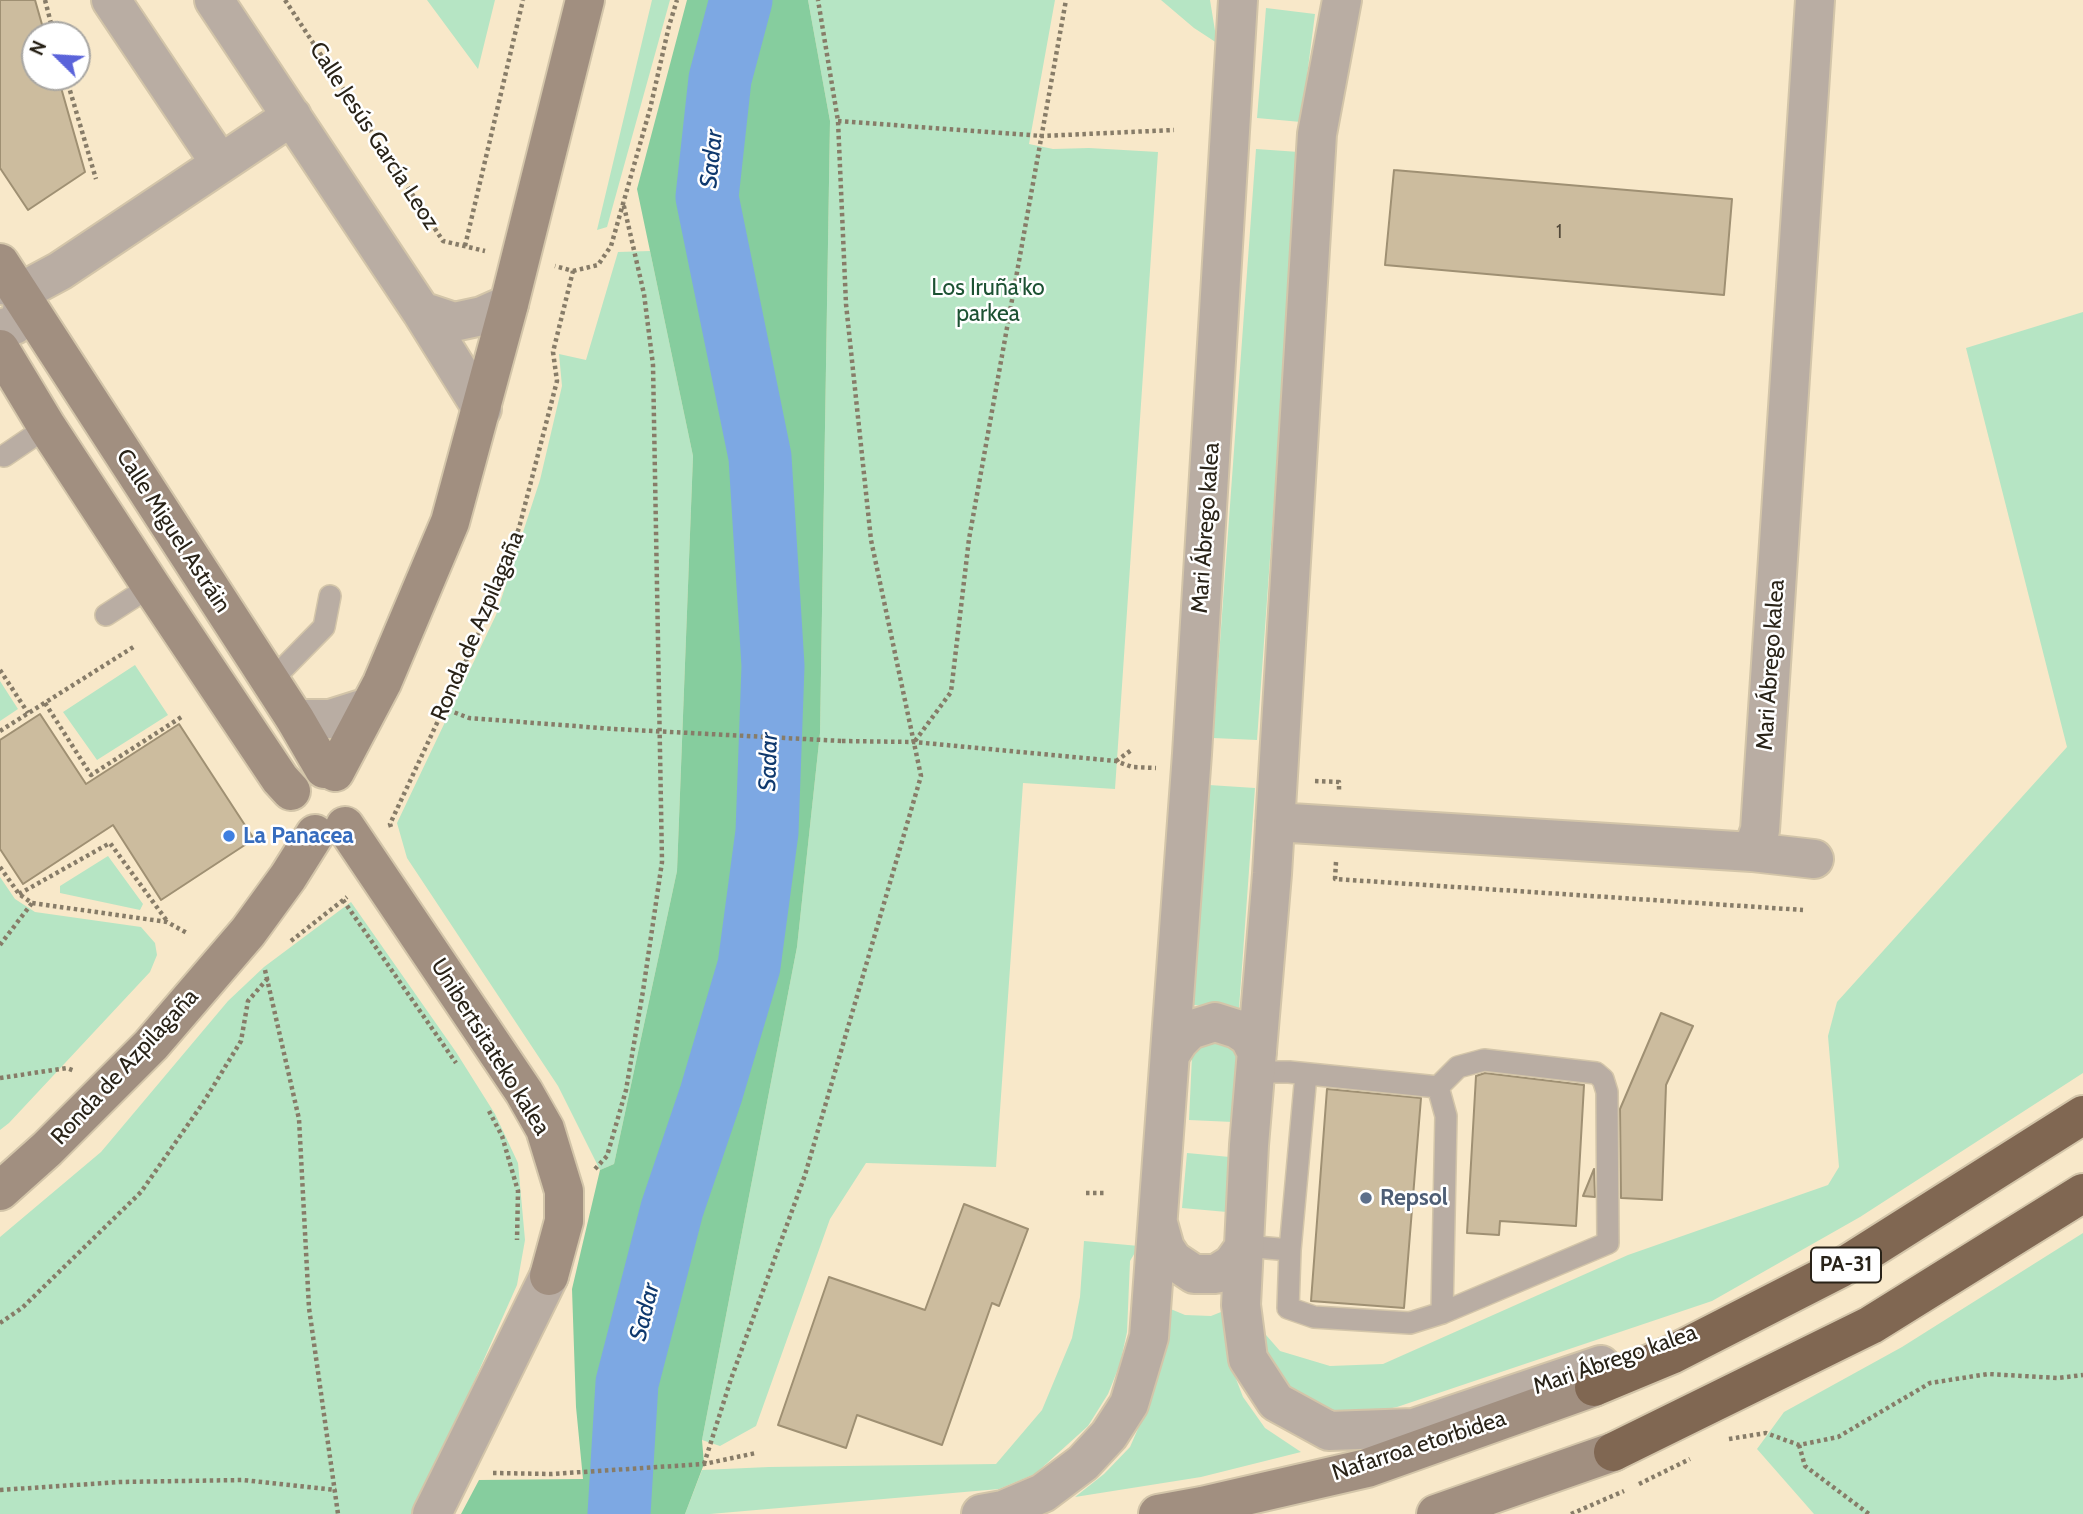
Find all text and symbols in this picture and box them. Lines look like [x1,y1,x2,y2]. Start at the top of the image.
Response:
north arrow [21,21,91,91]
text: N [25,37,51,59]
street label: Calle Jesús García Leoz [303,37,445,235]
water label: Sadar [695,128,729,190]
house number: 1 [1556,221,1562,243]
park label: Los Iruña'ko parkea [931,274,1045,328]
street label: Mari Ábrego kalea [1186,442,1226,614]
street label: Calle Miguel Astráin [110,444,236,618]
street label: Ronda de Azpilagaña [426,527,530,725]
street label: Mari Ábrego kalea [1751,579,1791,751]
water label: Sadar [754,732,784,792]
place label: La Panacea [243,822,354,850]
marker: La Panacea [221,828,237,844]
street label: Unibertsitateko kalea [425,954,555,1140]
street label: Ronda de Azpilagaña [46,983,204,1151]
place label: Repsol [1380,1184,1448,1212]
marker: Repsol [1358,1190,1374,1206]
road number: PA-31 [1811,1248,1881,1282]
water label: Sadar [624,1280,666,1344]
street label: Mari Ábrego kalea [1530,1319,1700,1401]
street label: Nafarroa etorbidea [1329,1405,1509,1487]

